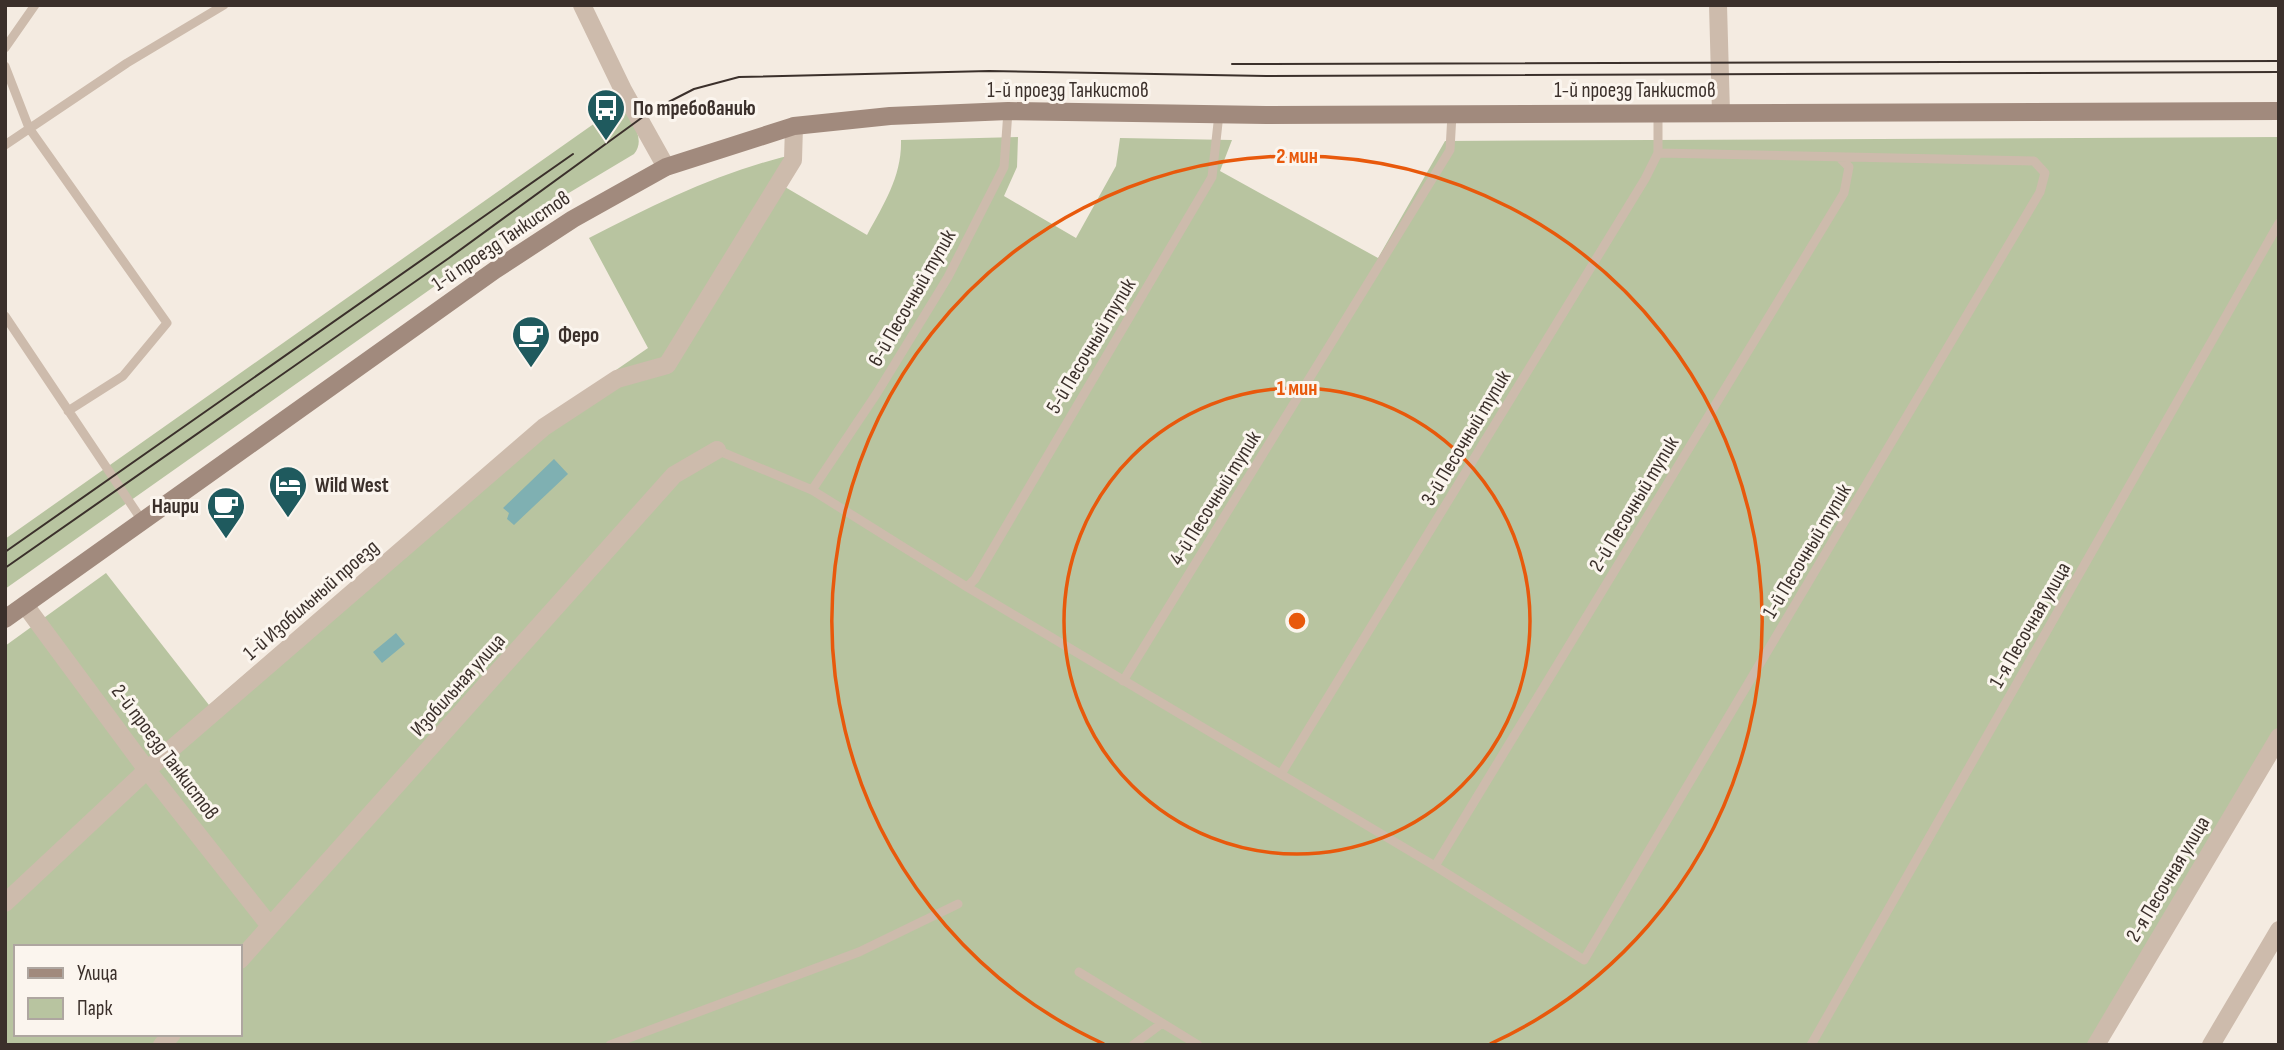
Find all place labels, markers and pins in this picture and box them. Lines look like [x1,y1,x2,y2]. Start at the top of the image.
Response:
bus stop icon: По требованию [585,87,627,142]
place label: По требованию [633,96,756,121]
cafe icon: Феро [510,314,552,369]
place label: Феро [558,323,599,348]
hotel icon: Wild West [267,464,309,519]
place label: Wild West [315,473,389,498]
cafe icon: Наири [205,485,247,540]
place label: Наири [152,494,199,519]
centre of rings [1285,609,1309,633]

